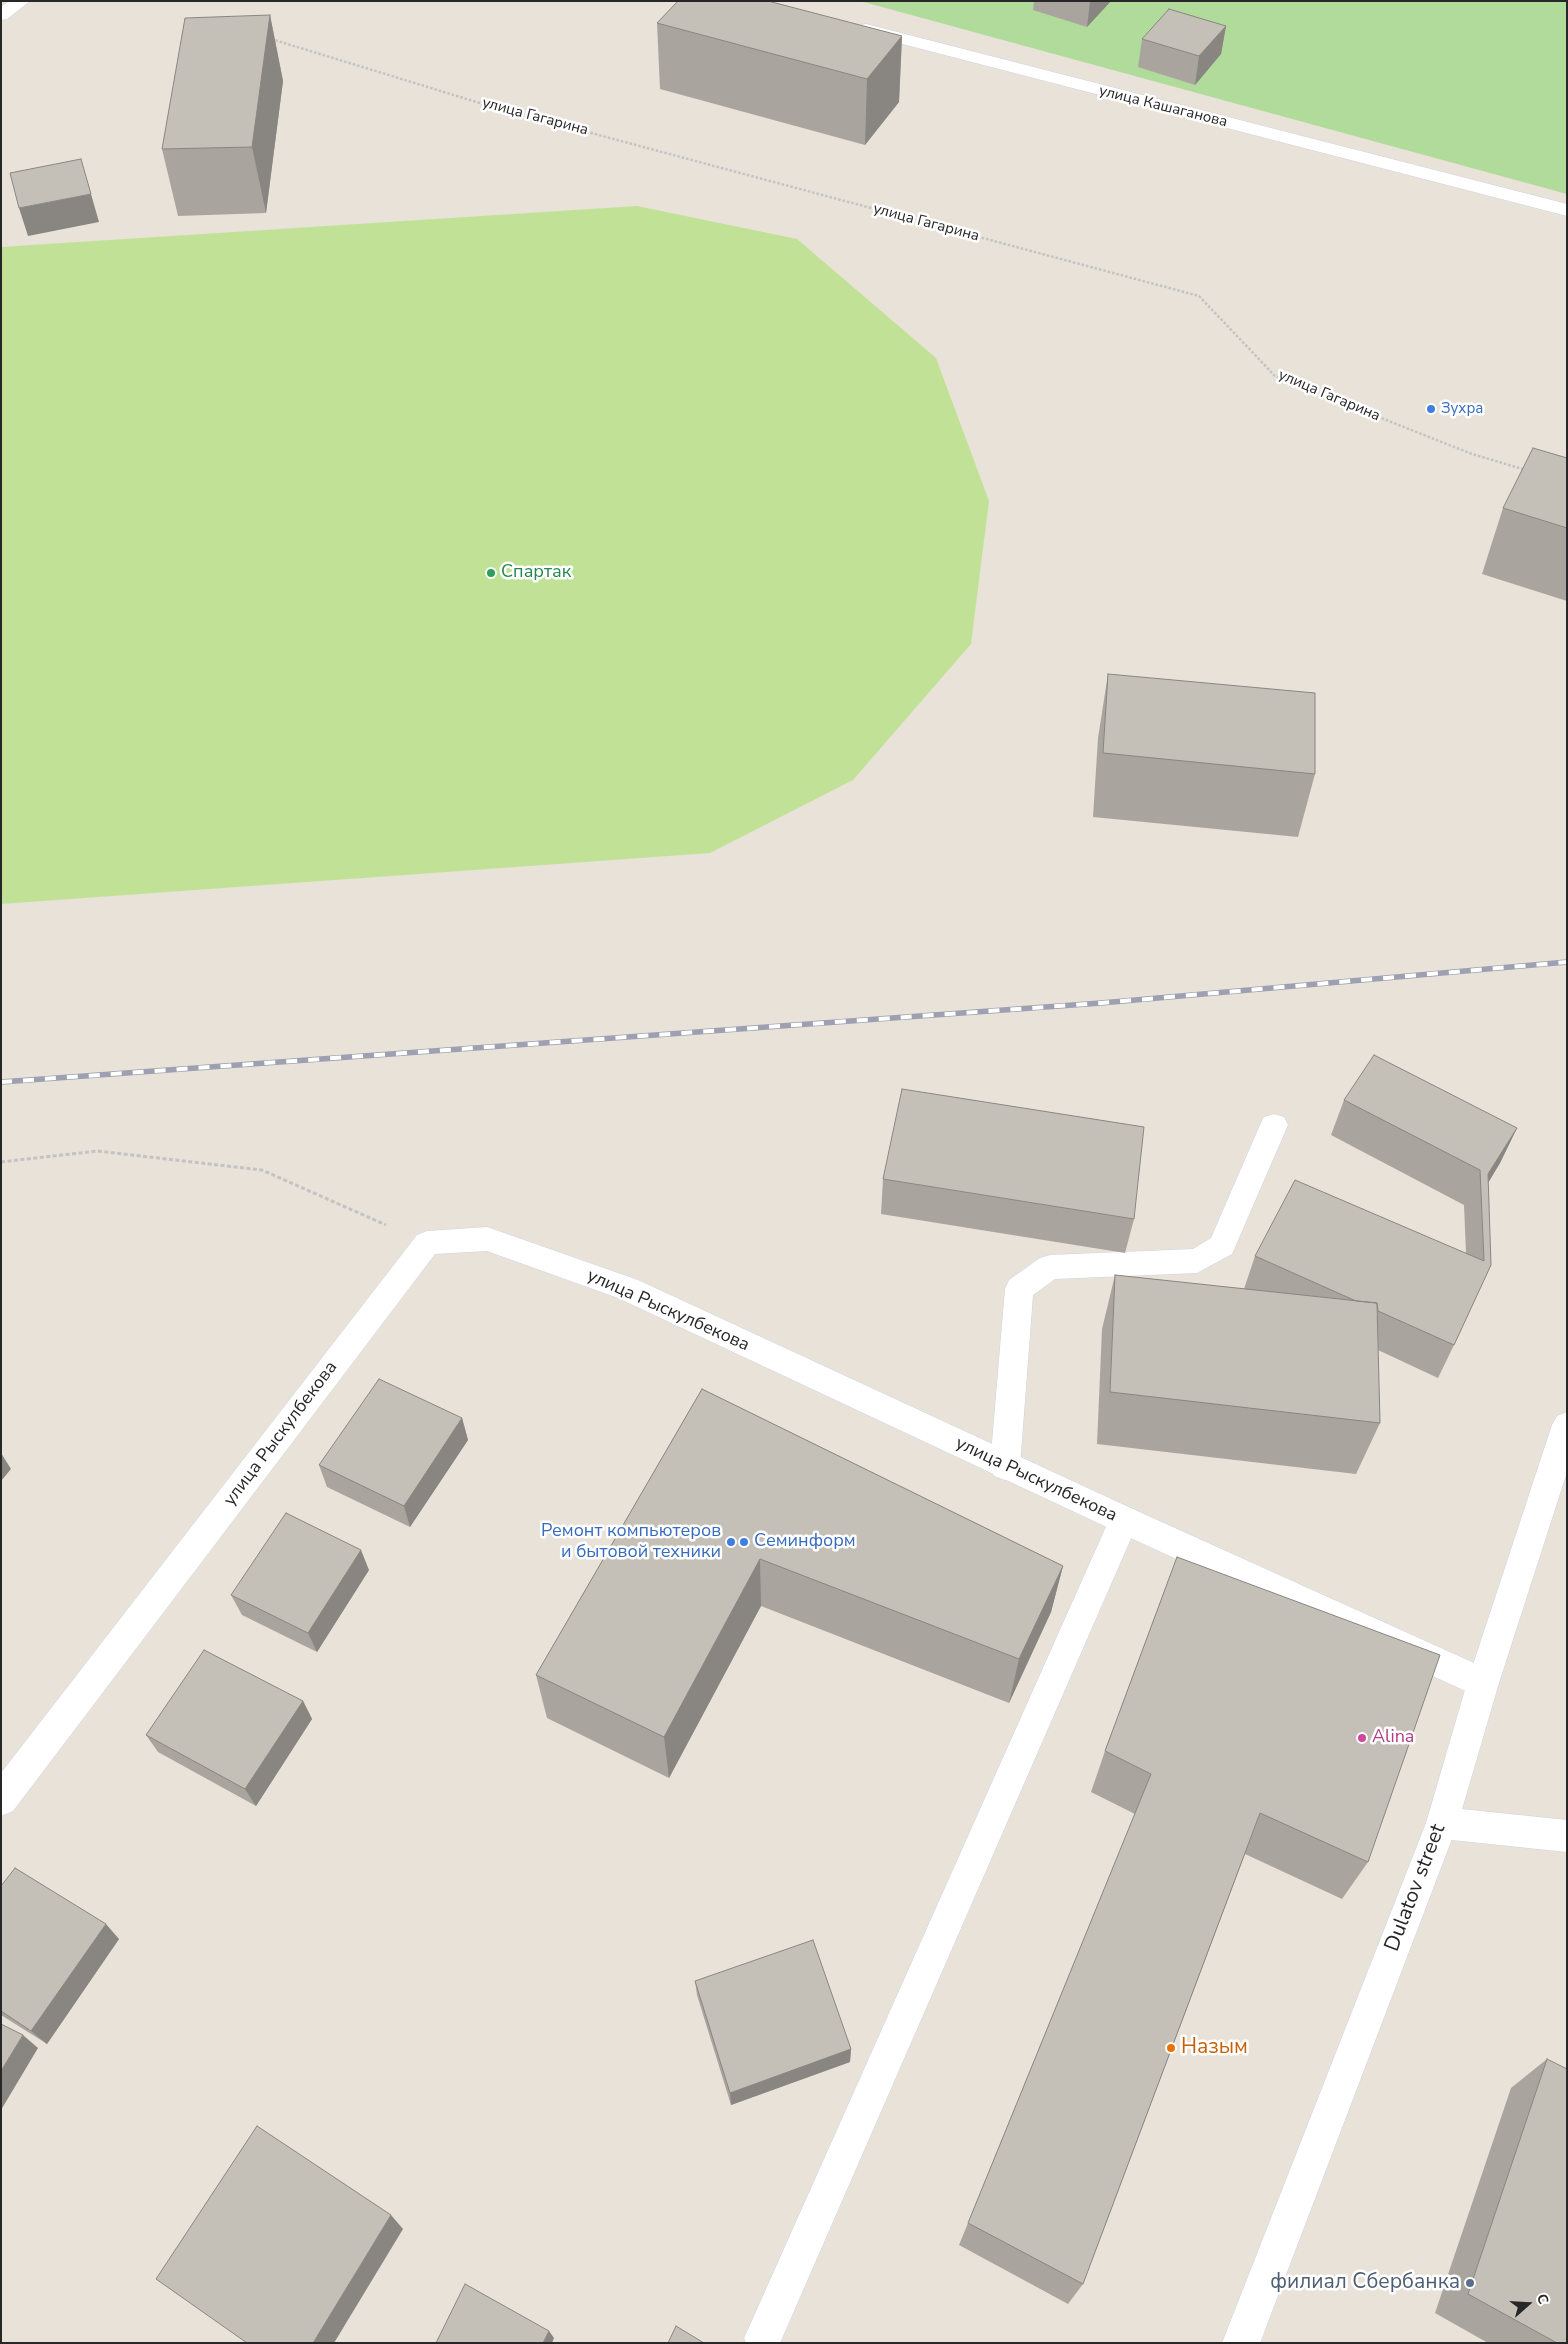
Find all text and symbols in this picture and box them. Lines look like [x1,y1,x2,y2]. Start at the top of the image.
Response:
street label: улица Кашаганова [1097,82,1229,132]
street label: улица Гагарина [480,94,590,140]
street label: улица Гагарина [871,200,981,246]
street label: улица Гагарина [1275,366,1383,426]
place label: Зухра [1441,400,1483,418]
marker: Зухра [1425,403,1437,415]
place label: Спартак [501,562,571,584]
marker: Спартак [485,567,497,579]
street label: улица Рыскулбекова [583,1265,753,1357]
street label: улица Рыскулбекова [220,1357,342,1511]
street label: улица Рыскулбекова [952,1433,1120,1527]
place label: Ремонт компьютеров и бытовой техники [541,1521,721,1564]
place label: Семинформ [754,1531,856,1553]
marker: Ремонт компьютеров и бытовой техники [725,1536,737,1548]
marker: Семинформ [738,1536,750,1548]
place label: Alina [1372,1727,1414,1749]
marker: Alina [1356,1732,1368,1744]
street label: Dulatov street [1380,1821,1452,1955]
place label: Назым [1181,2035,1248,2061]
marker: Назым [1165,2042,1177,2054]
place label: филиал Сбербанка [1270,2270,1460,2296]
marker: филиал Сбербанка [1464,2277,1476,2289]
north arrow [1503,2279,1553,2329]
text: С [1532,2291,1553,2307]

